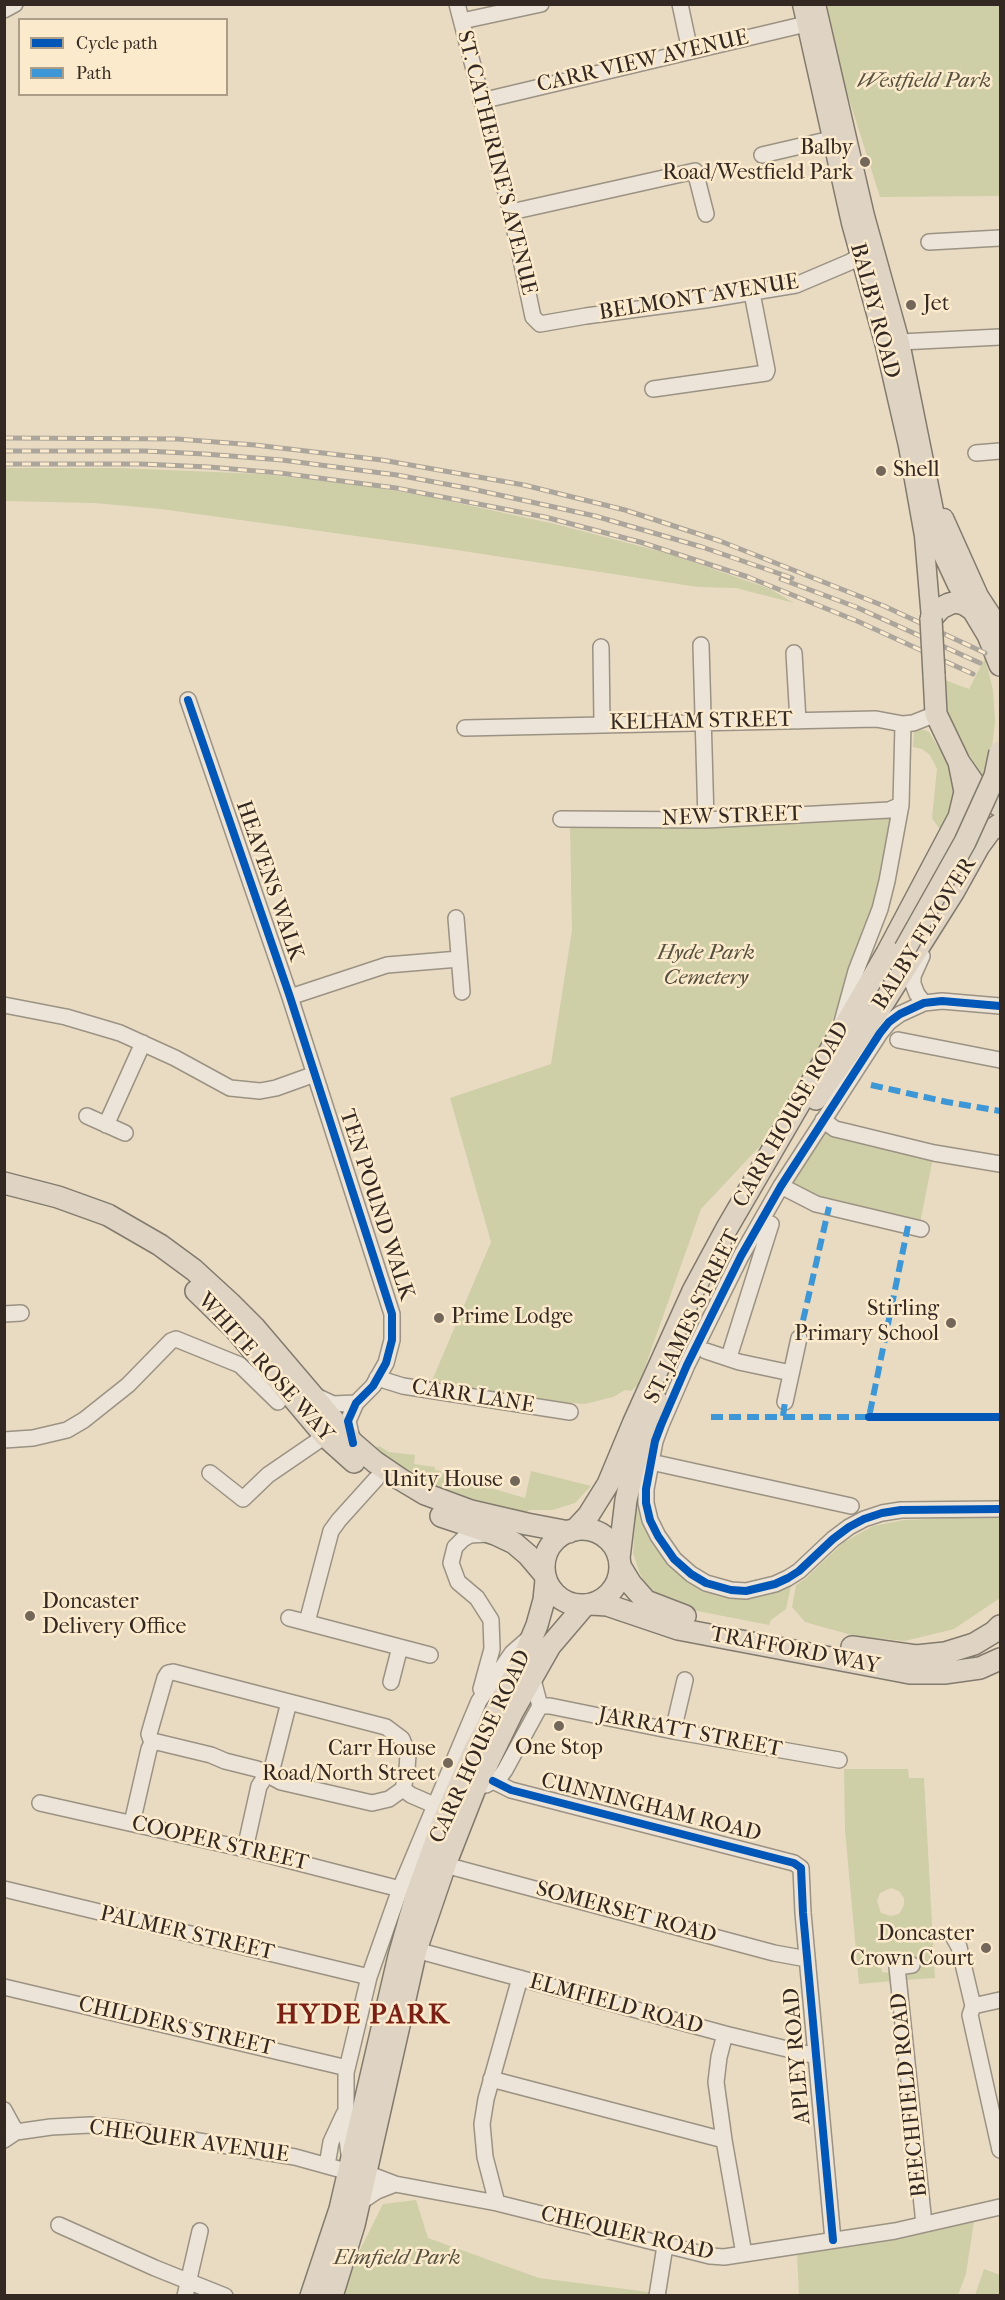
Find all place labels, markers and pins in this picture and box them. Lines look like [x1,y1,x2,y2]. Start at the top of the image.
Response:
place label: Balby Road/Westfield Park [662,136,853,188]
marker: Balby Road/Westfield Park [858,155,872,169]
place label: Jet [923,292,950,318]
marker: Jet [904,298,918,312]
place label: Shell [893,458,940,484]
marker: Shell [874,464,888,478]
place label: Stirling Primary School [794,1297,939,1348]
place label: Prime Lodge [451,1305,573,1331]
marker: Prime Lodge [432,1311,446,1325]
marker: Stirling Primary School [944,1316,958,1330]
place label: Unity House [383,1468,503,1494]
marker: Unity House [508,1474,522,1488]
place label: Doncaster Delivery Office [42,1590,186,1642]
marker: Doncaster Delivery Office [23,1609,37,1623]
marker: One Stop [552,1719,566,1733]
place label: One Stop [515,1736,603,1762]
place label: Carr House Road/North Street [262,1737,436,1789]
marker: Carr House Road/North Street [441,1756,455,1770]
place label: Doncaster Crown Court [850,1922,974,1974]
marker: Doncaster Crown Court [979,1941,993,1955]

